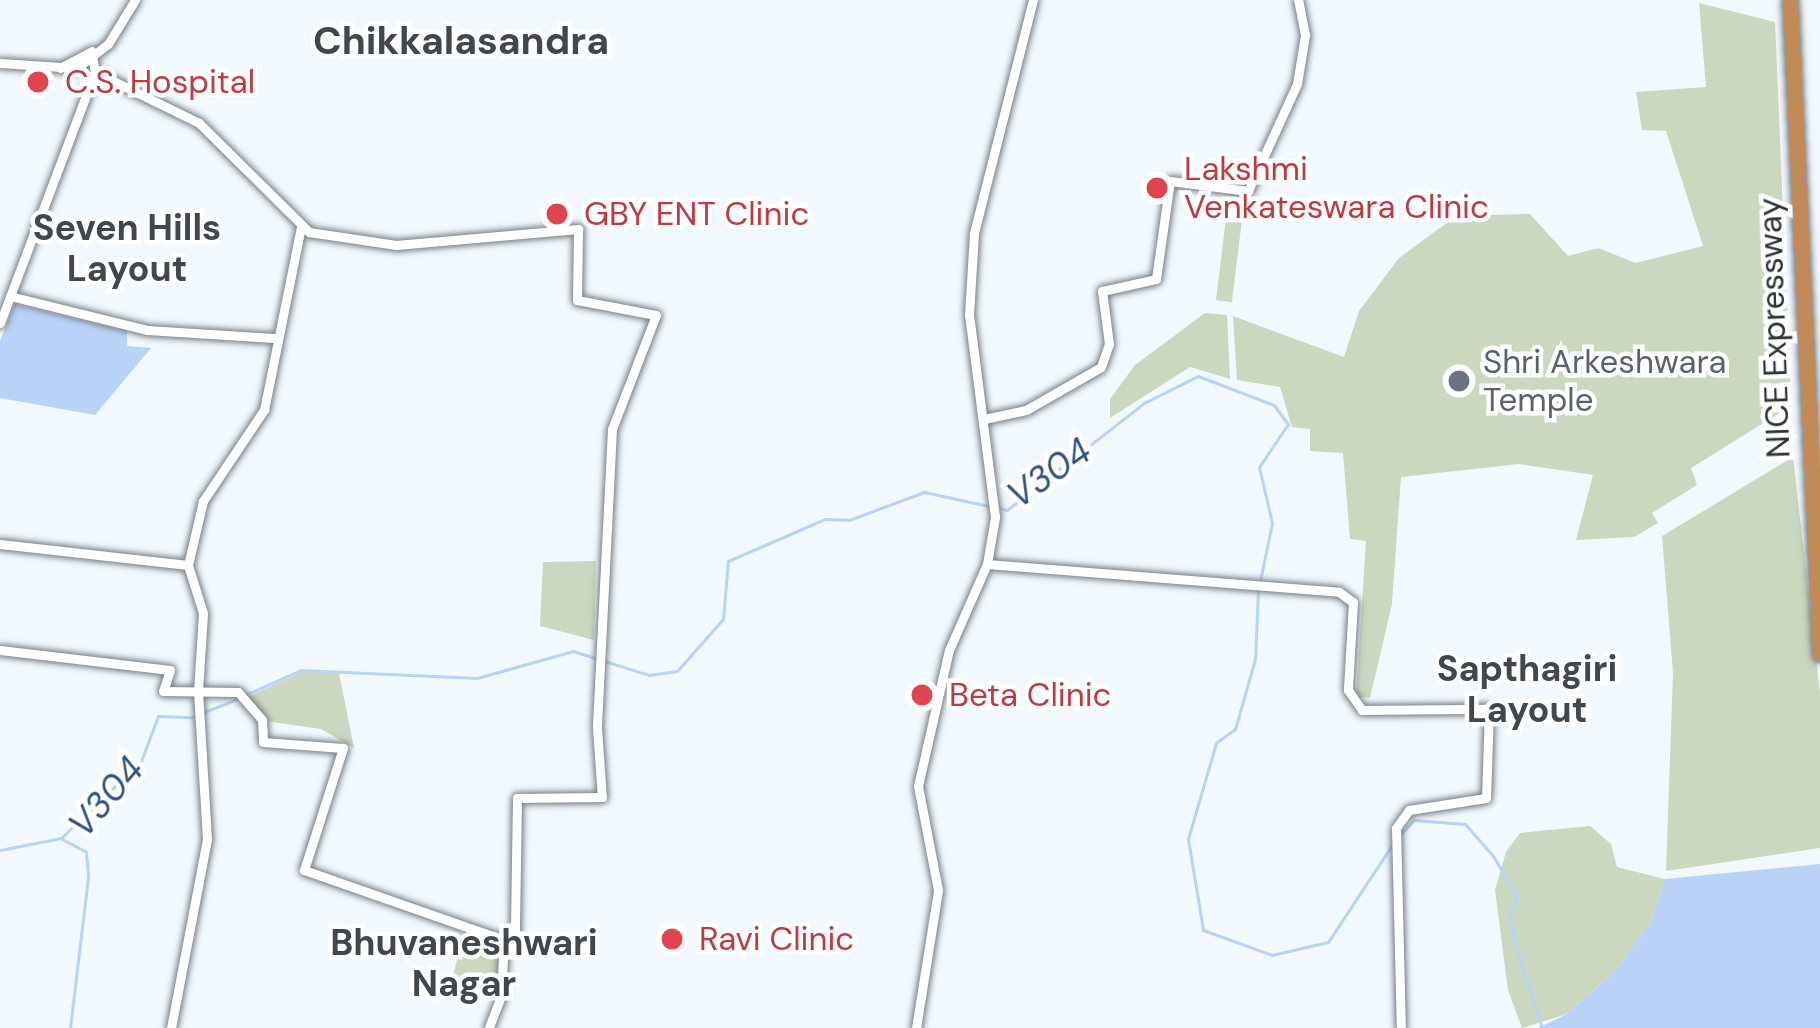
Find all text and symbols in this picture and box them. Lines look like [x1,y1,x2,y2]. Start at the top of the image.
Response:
district label: Chikkalasandra [313,18,609,64]
place label: C.S. Hospital [65,62,255,102]
marker: C.S. Hospital [22,66,54,98]
place label: Lakshmi Venkateswara Clinic [1184,149,1489,227]
marker: Lakshmi Venkateswara Clinic [1141,172,1173,204]
place label: GBY ENT Clinic [584,194,809,234]
street label: NICE Expressway [1750,197,1798,459]
marker: GBY ENT Clinic [541,198,573,230]
district label: Seven Hills Layout [33,205,221,290]
place label: Shri Arkeshwara Temple [1483,342,1727,420]
marker: Shri Arkeshwara Temple [1446,368,1472,394]
water label: V304 [999,429,1099,517]
district label: Sapthagiri Layout [1437,646,1617,731]
place label: Beta Clinic [949,675,1111,715]
marker: Beta Clinic [906,679,938,711]
water label: V304 [60,748,152,846]
place label: Ravi Clinic [699,919,854,959]
district label: Bhuvaneshwari Nagar [330,920,598,1005]
marker: Ravi Clinic [656,923,688,955]

